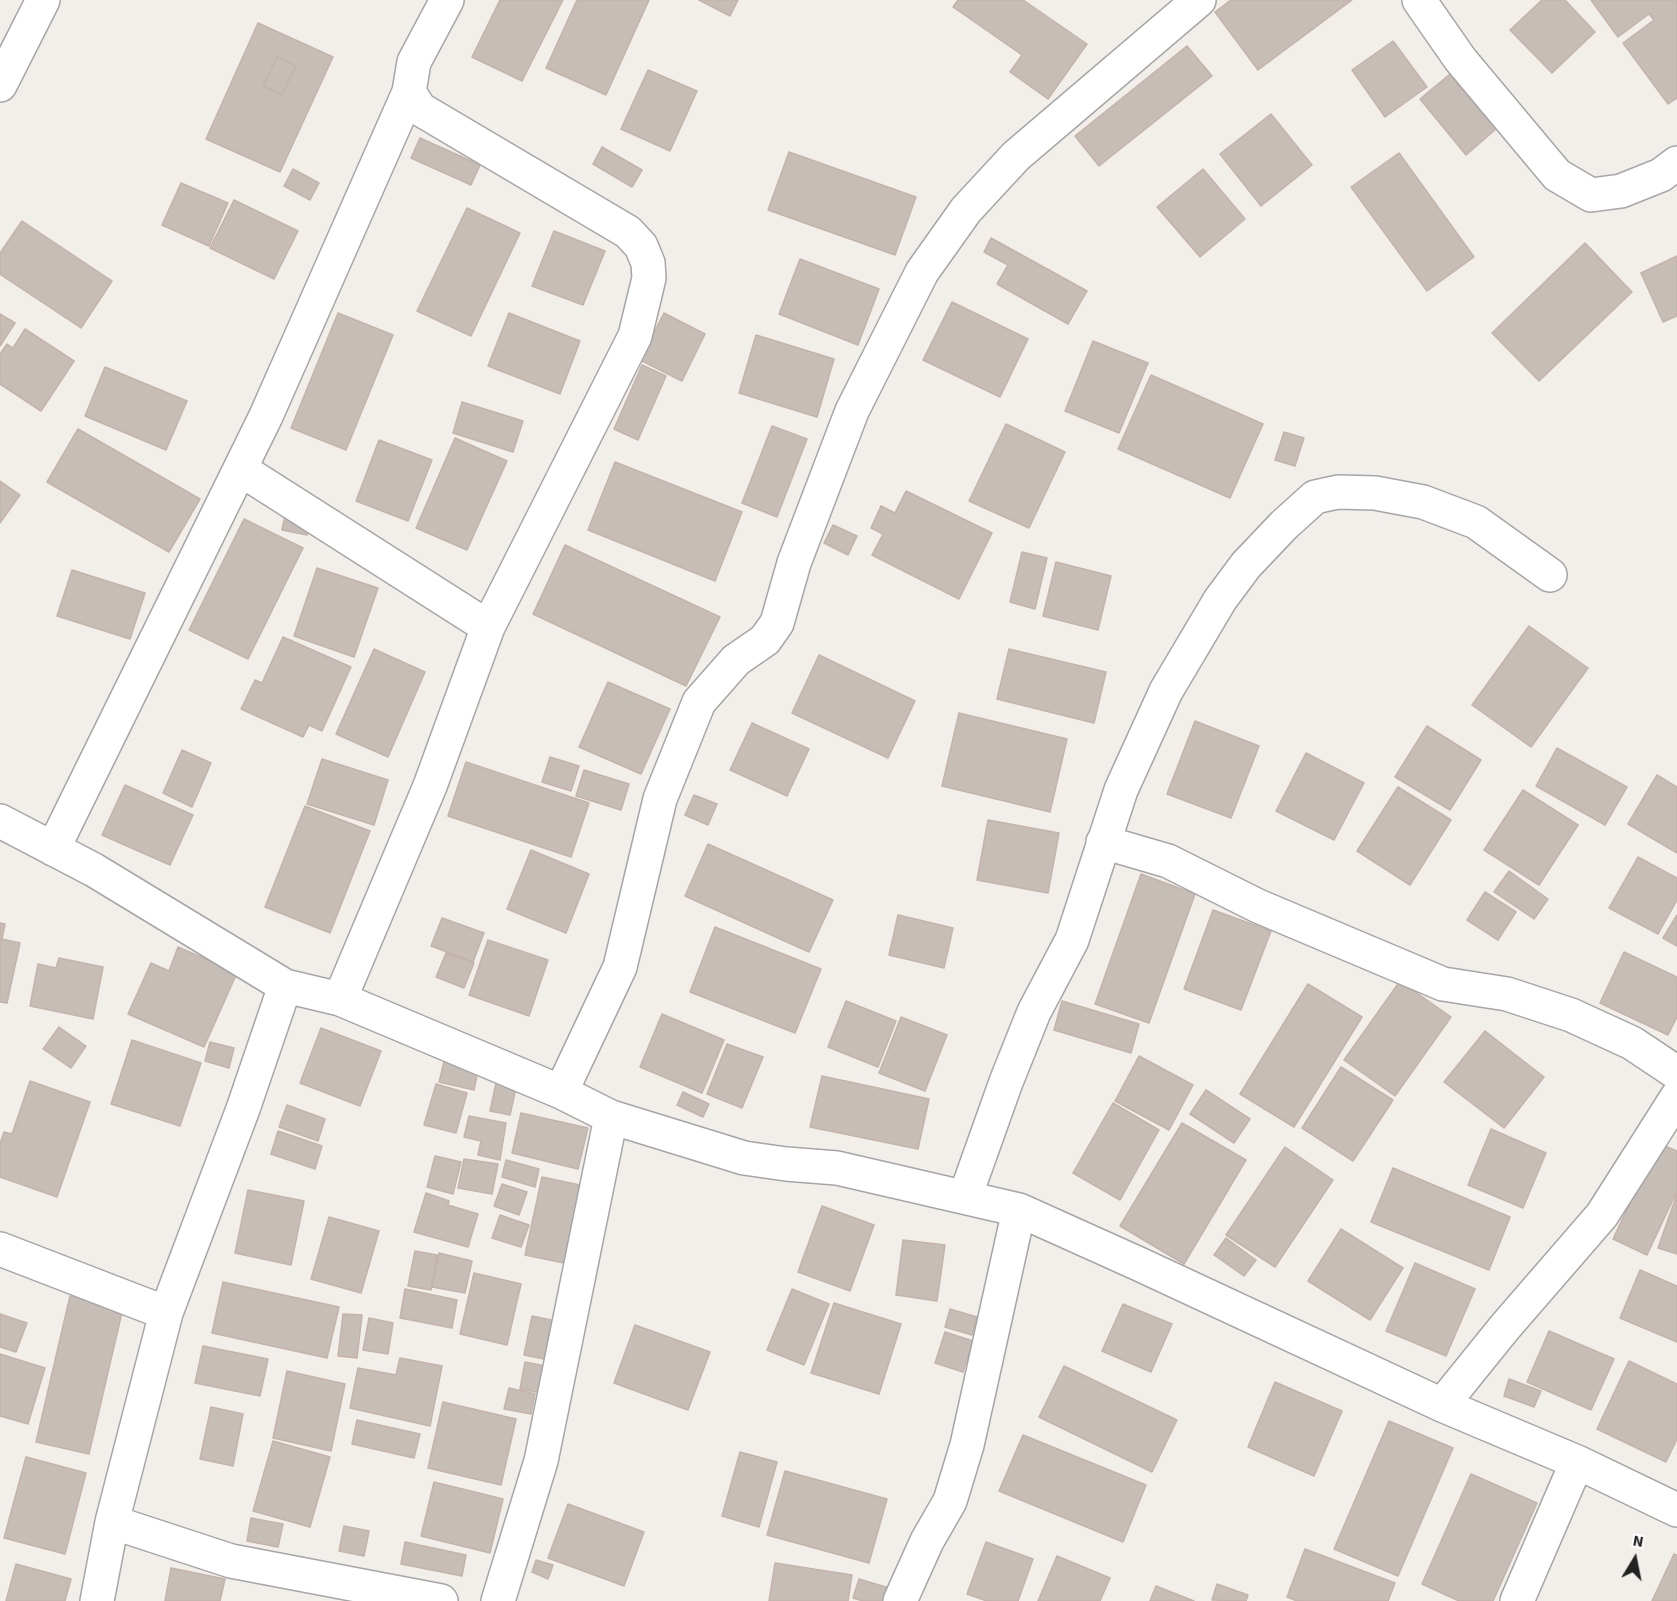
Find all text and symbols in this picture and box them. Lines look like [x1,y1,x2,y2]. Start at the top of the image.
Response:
north arrow [1605,1529,1665,1589]
text: N [1631,1530,1645,1553]

